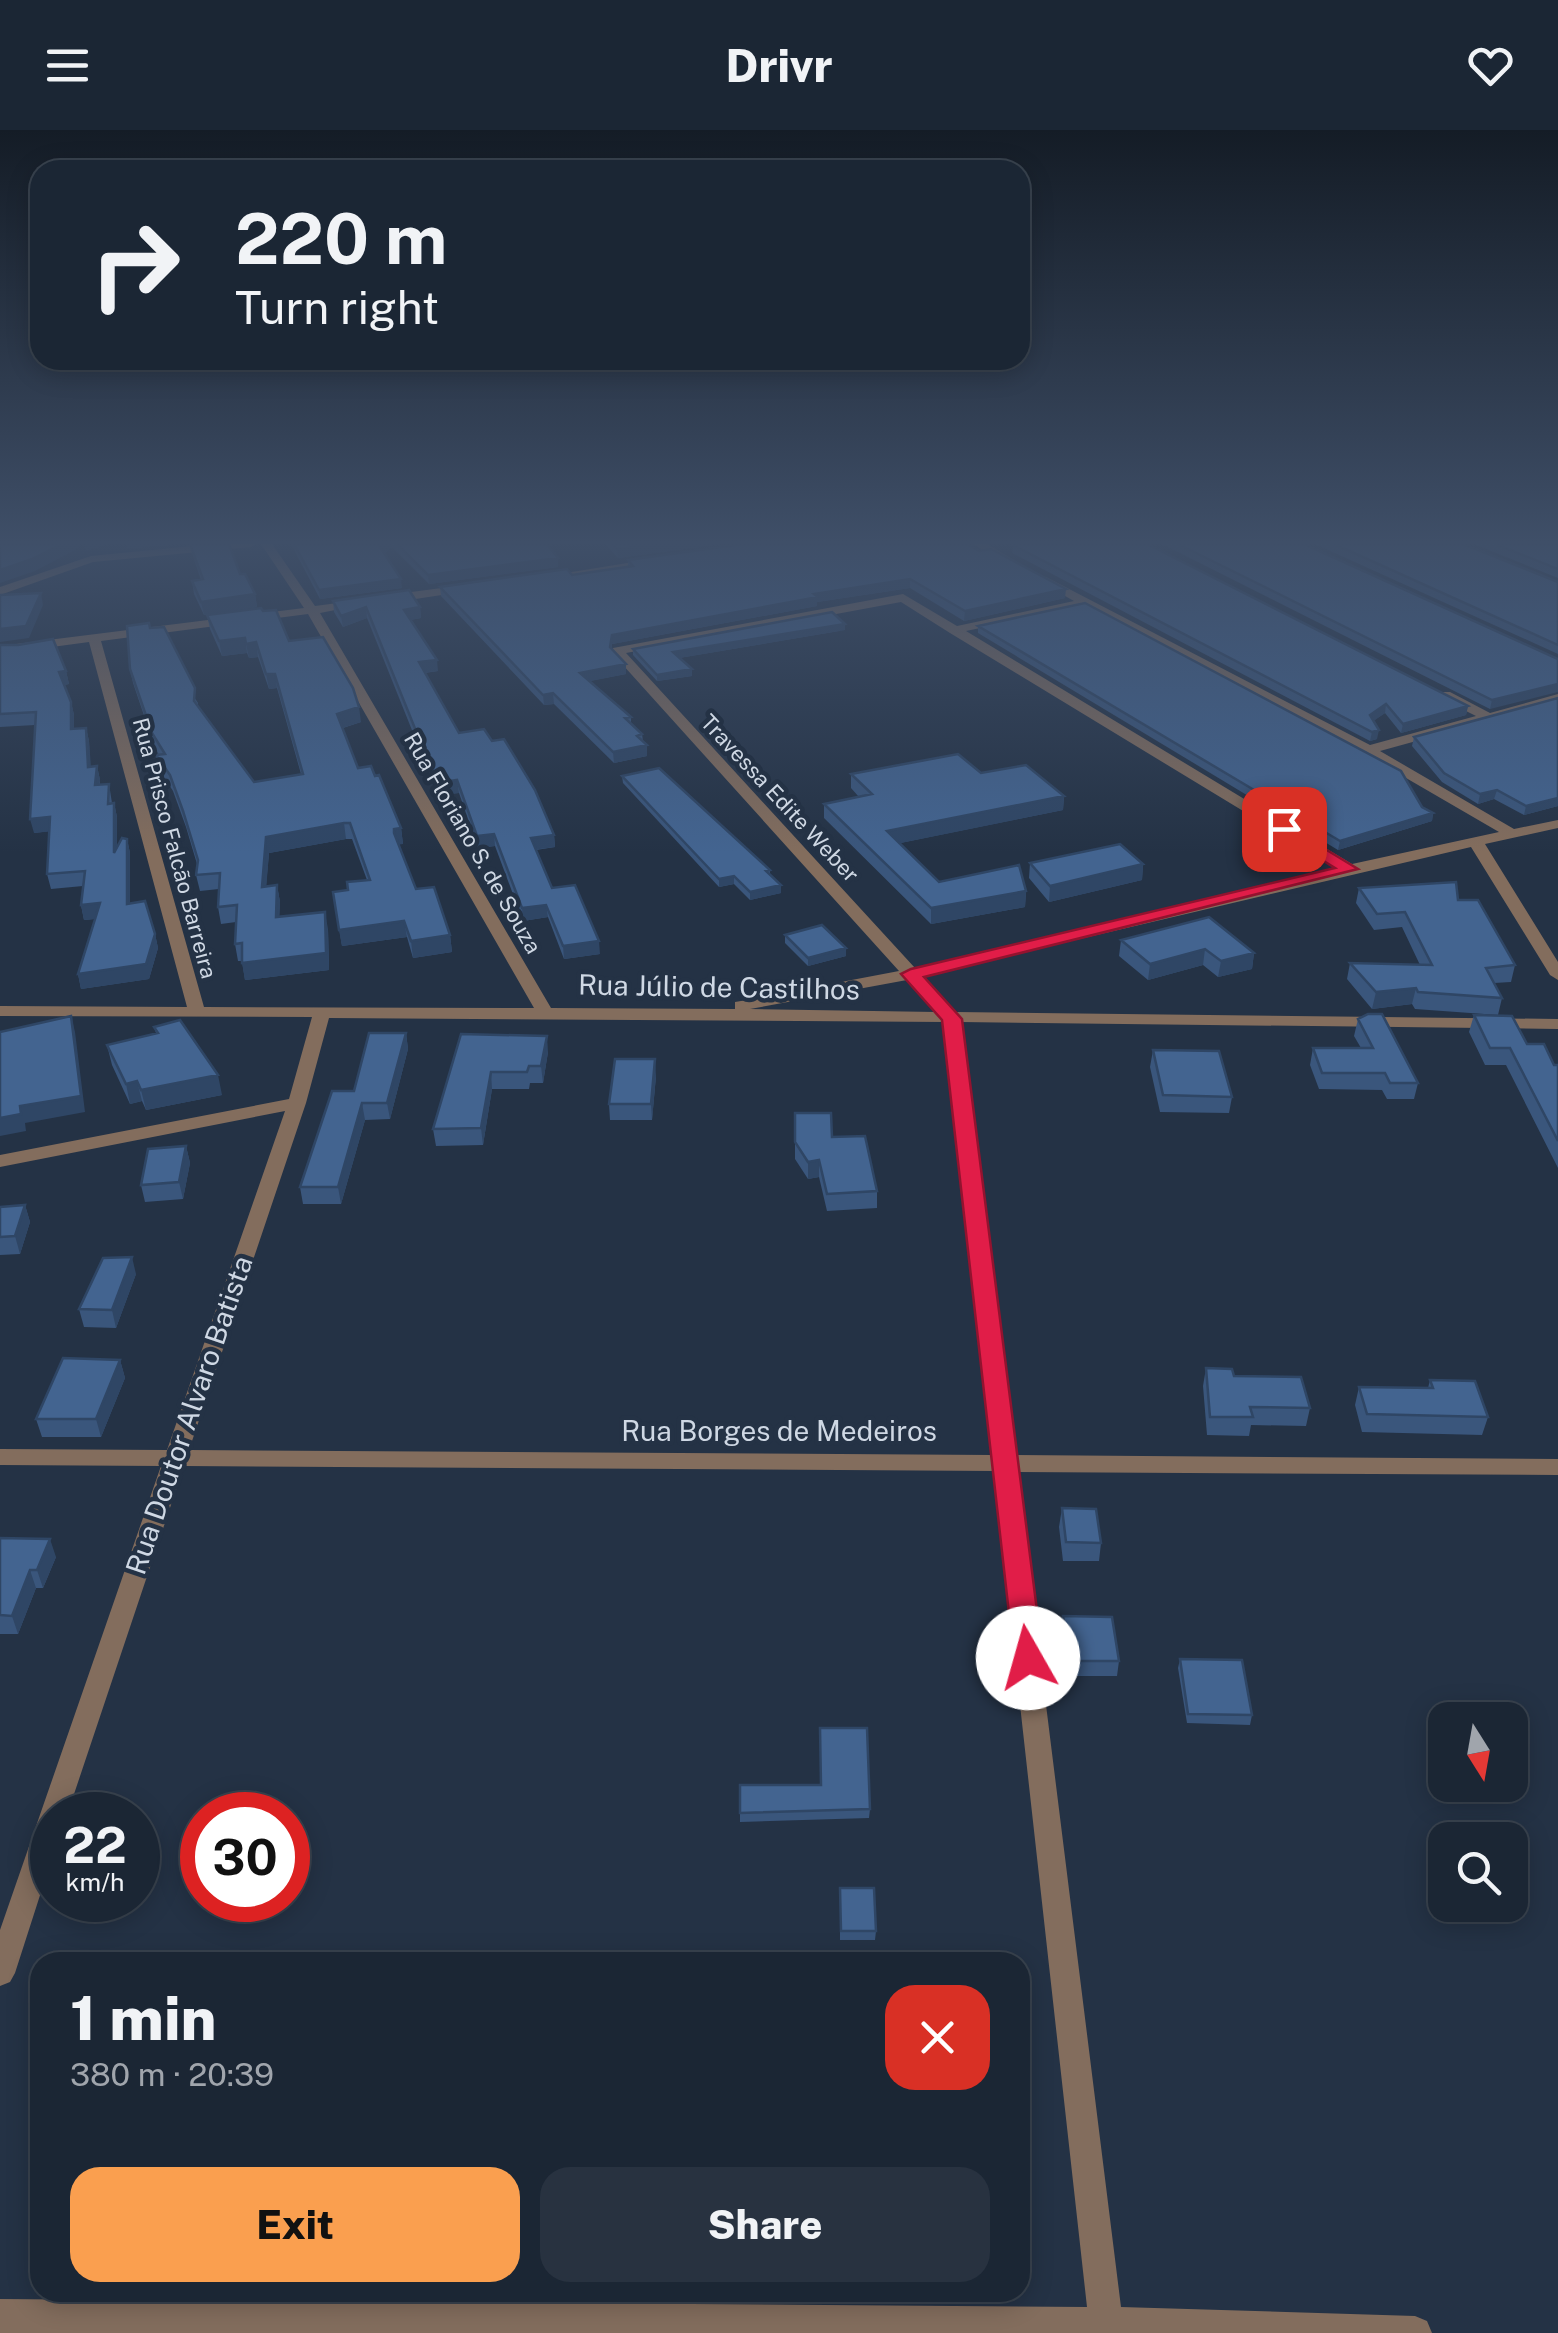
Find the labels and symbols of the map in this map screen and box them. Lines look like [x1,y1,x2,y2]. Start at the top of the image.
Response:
street label: Travessa Edite Weber [696,709,864,887]
street label: Rua Prisco Falcão Barreira [128,715,222,981]
street label: Rua Floriano S. de Souza [399,728,547,958]
pin [1242,787,1327,872]
street label: Rua Júlio de Castilhos [578,968,860,1005]
street label: Rua Doutor Alvaro Batista [118,1251,259,1578]
street label: Rua Borges de Medeiros [621,1414,937,1447]
position arrow [976,1606,1080,1710]
north arrow [1428,1702,1528,1802]
speed limit sign: 30 [180,1792,310,1922]

